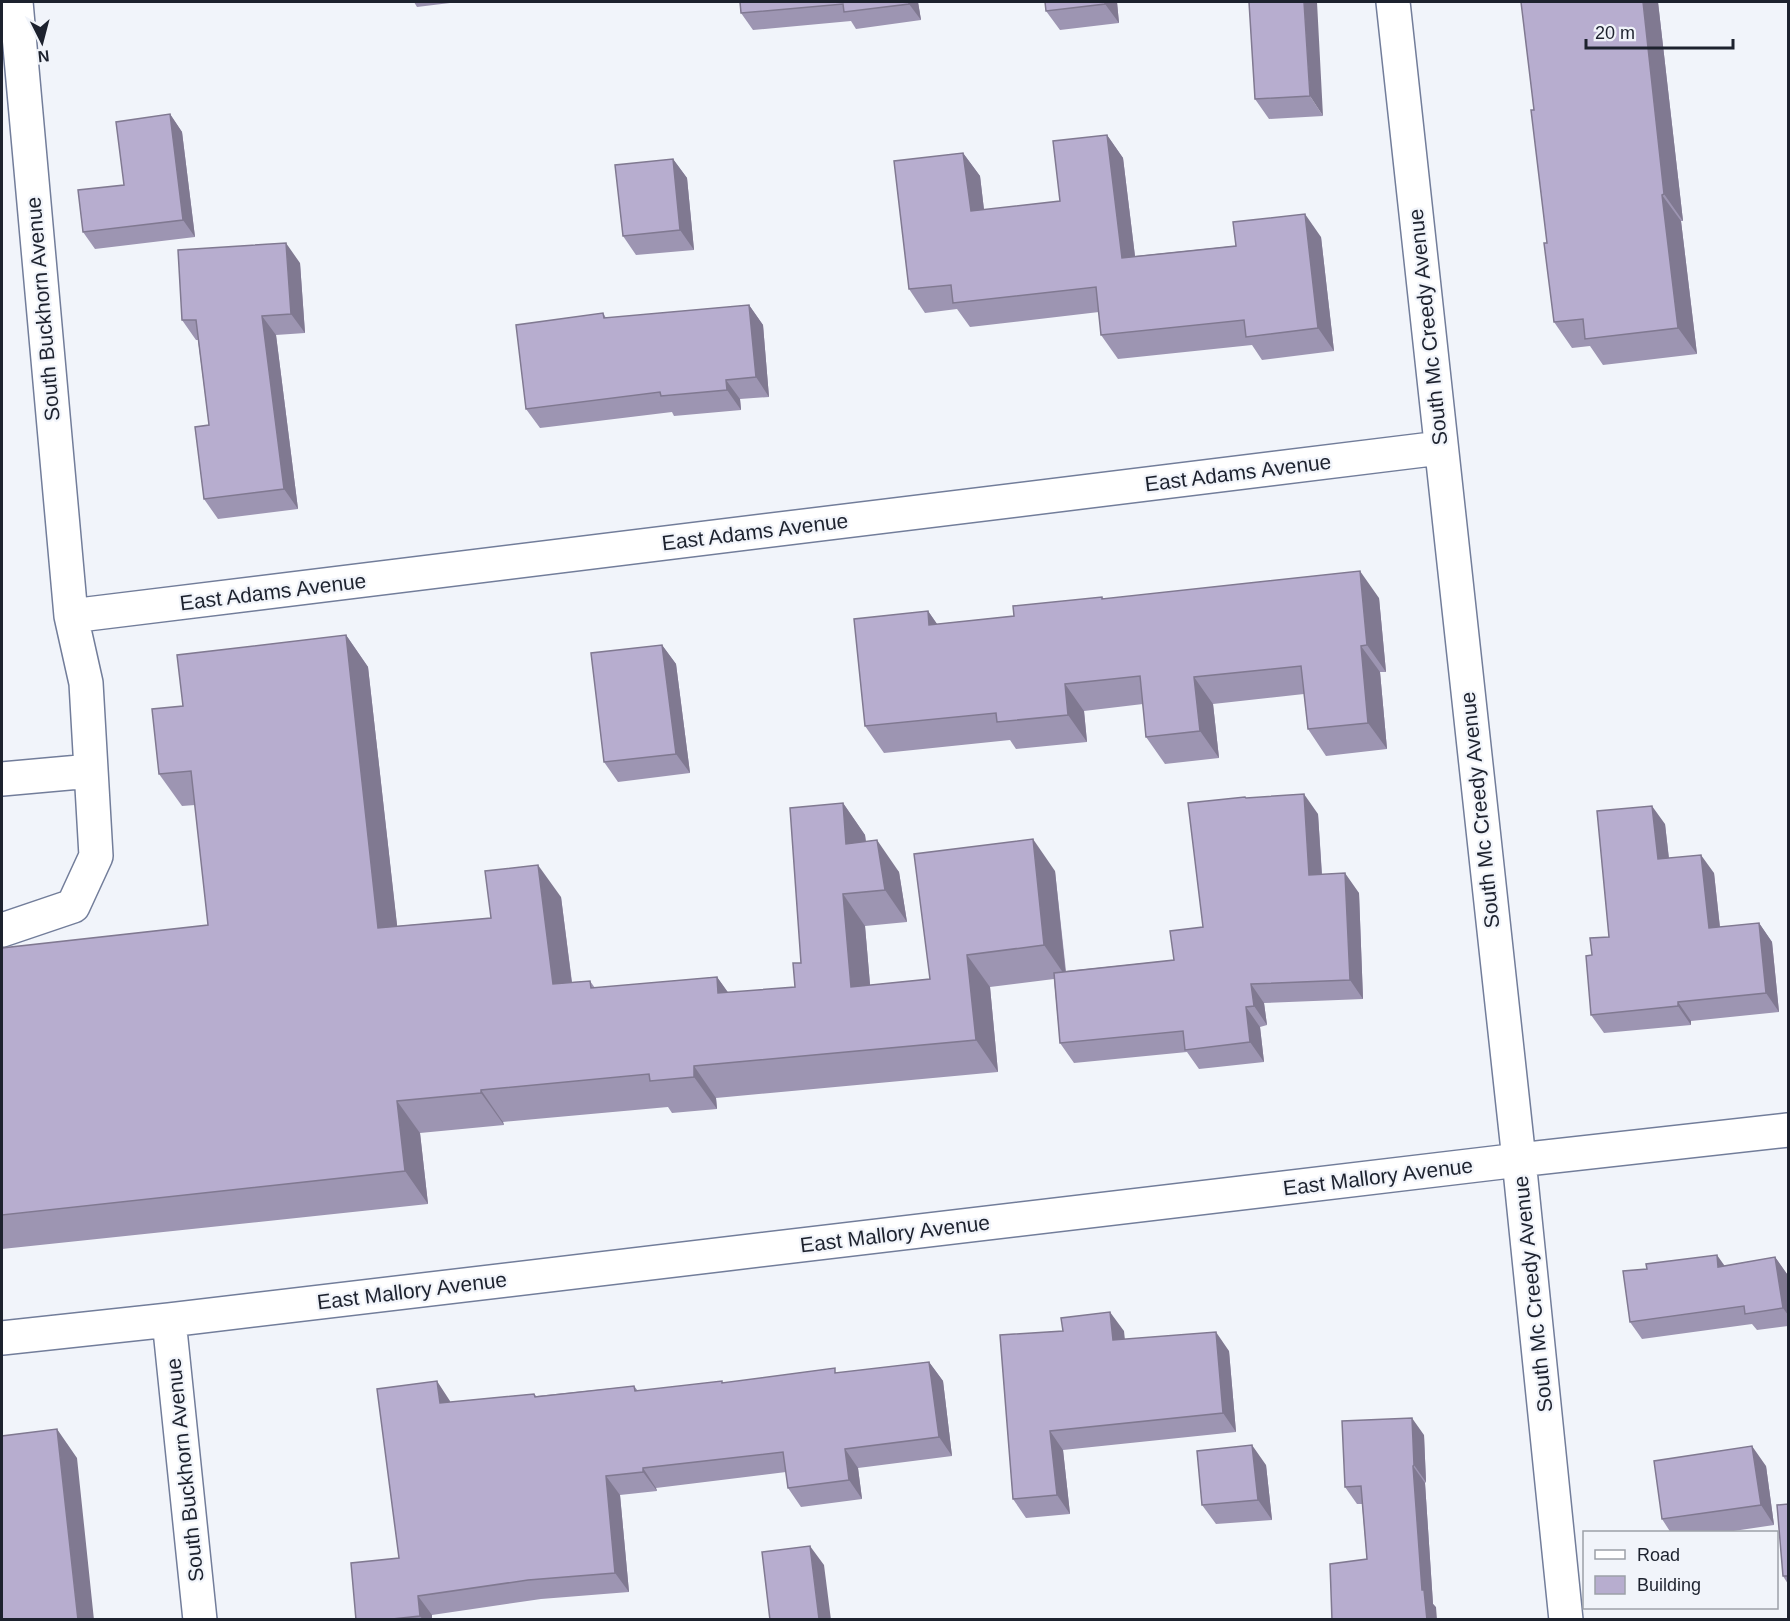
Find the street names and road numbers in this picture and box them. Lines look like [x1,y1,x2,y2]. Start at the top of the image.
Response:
street label: South Buckhorn Avenue [21,196,64,422]
street label: South Mc Creedy Avenue [1404,208,1451,446]
street label: East Adams Avenue [1143,450,1332,495]
street label: East Adams Avenue [660,509,849,554]
street label: East Adams Avenue [178,569,367,614]
street label: South Mc Creedy Avenue [1456,691,1503,929]
street label: East Mallory Avenue [1282,1153,1474,1200]
street label: South Mc Creedy Avenue [1509,1175,1556,1413]
street label: East Mallory Avenue [799,1210,991,1257]
street label: East Mallory Avenue [316,1267,508,1314]
street label: South Buckhorn Avenue [161,1357,208,1583]

